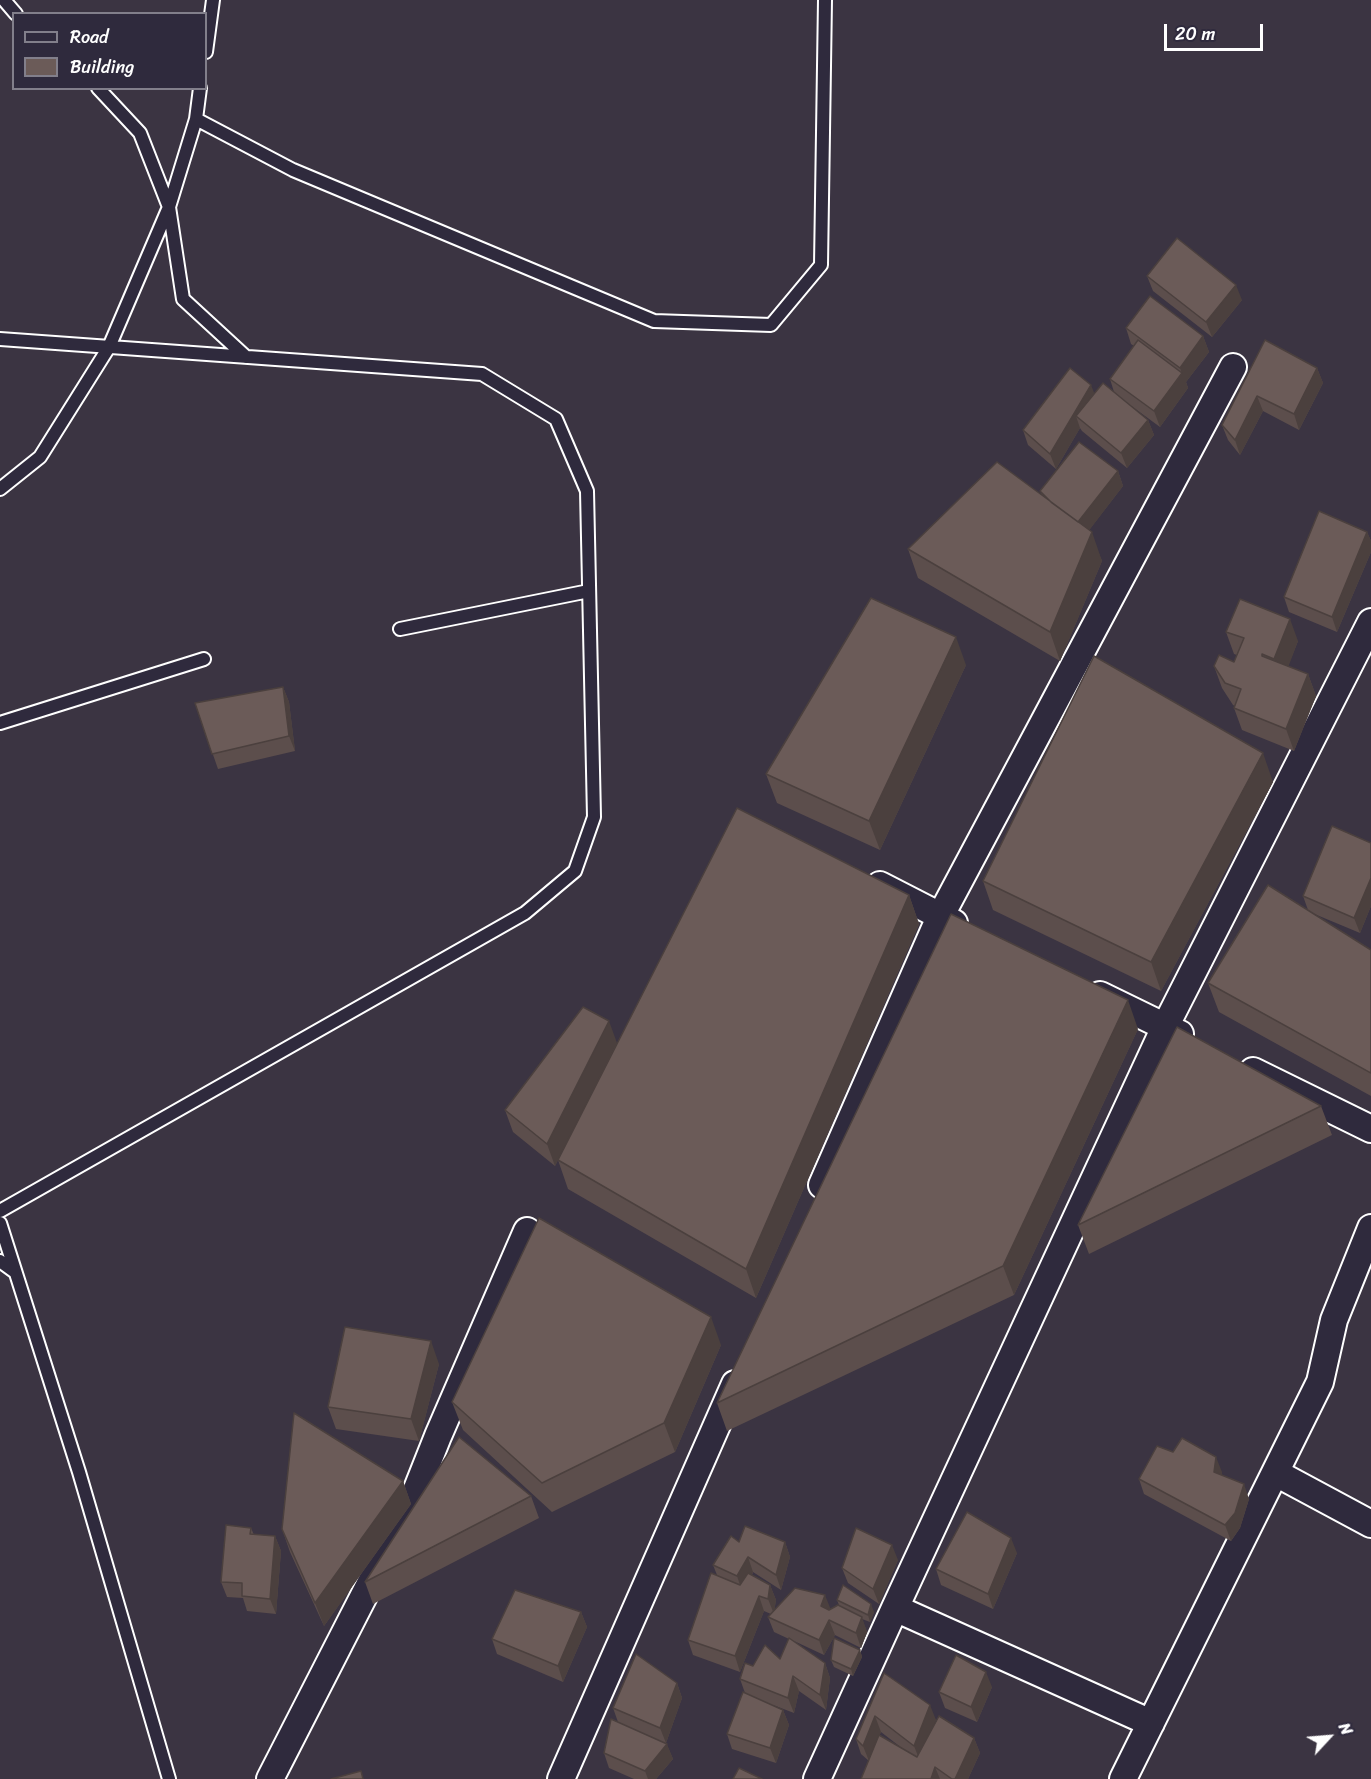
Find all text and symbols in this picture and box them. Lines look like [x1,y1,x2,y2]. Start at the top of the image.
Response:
legend [12,12,207,90]
scale bar [1167,12,1266,50]
text: 20 m [1175,18,1215,50]
text: Road [70,21,109,53]
text: Building [70,51,134,83]
north arrow [1299,1707,1359,1767]
text: N [1330,1718,1361,1740]

